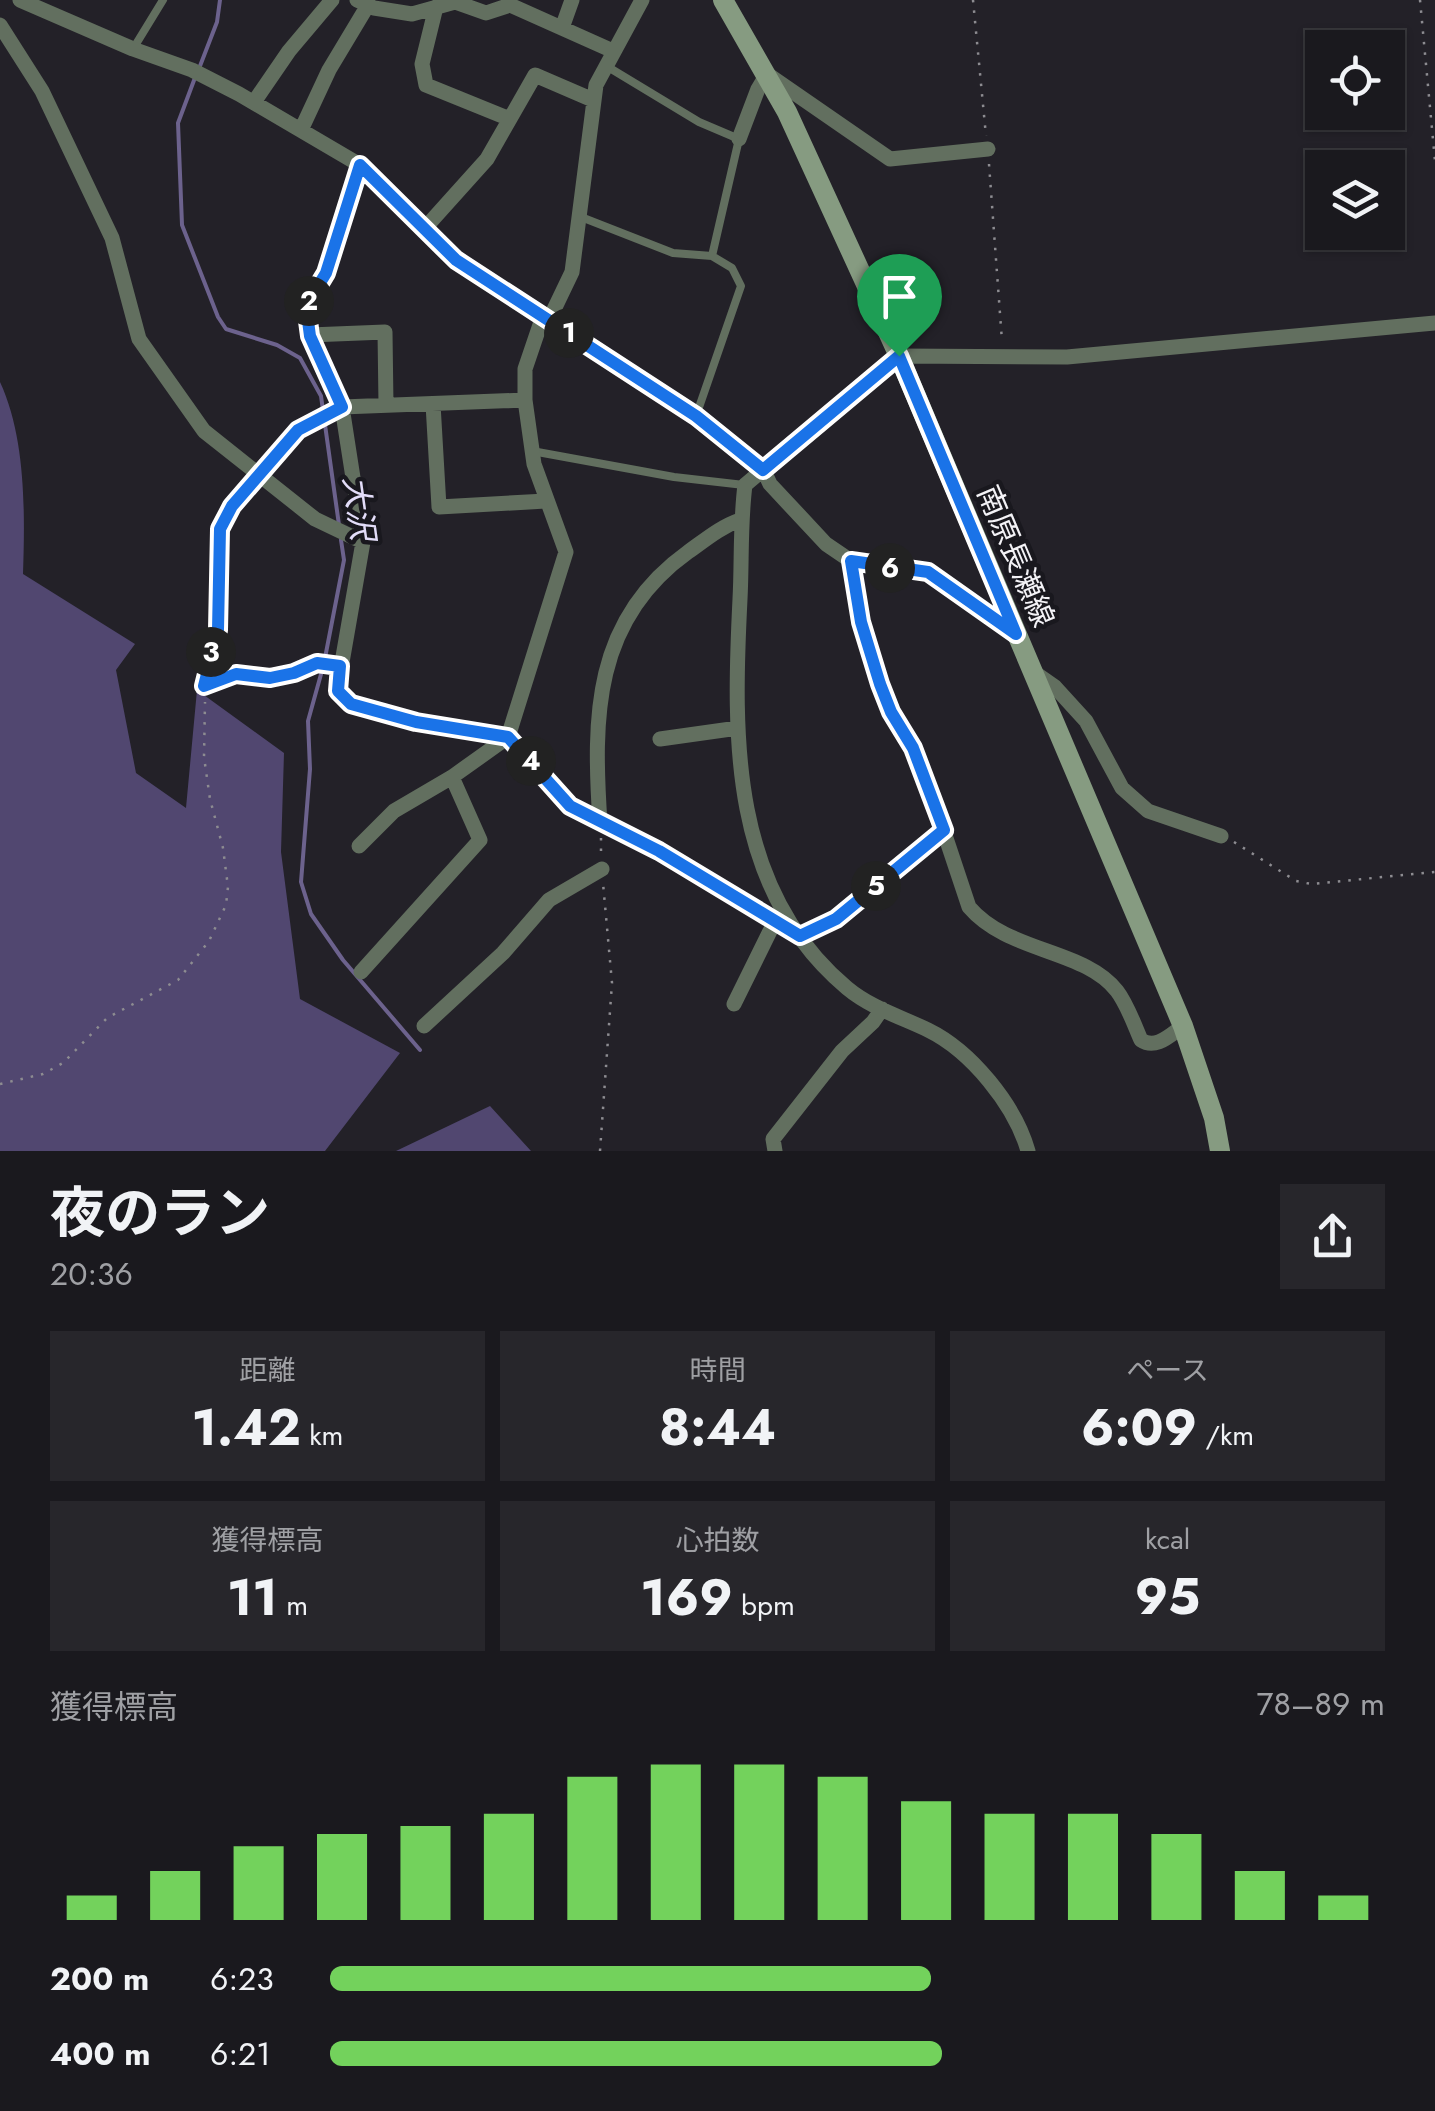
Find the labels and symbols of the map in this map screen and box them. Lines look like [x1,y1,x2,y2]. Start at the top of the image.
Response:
pin [857,254,942,357]
pin: 2 [284,276,334,326]
pin: 1 [544,308,594,358]
water label: 大沢 [332,473,387,547]
street label: 南原長瀬線 [967,479,1065,633]
pin: 6 [865,543,915,593]
pin: 3 [186,627,236,677]
pin: 4 [506,736,556,786]
pin: 5 [851,861,901,911]

